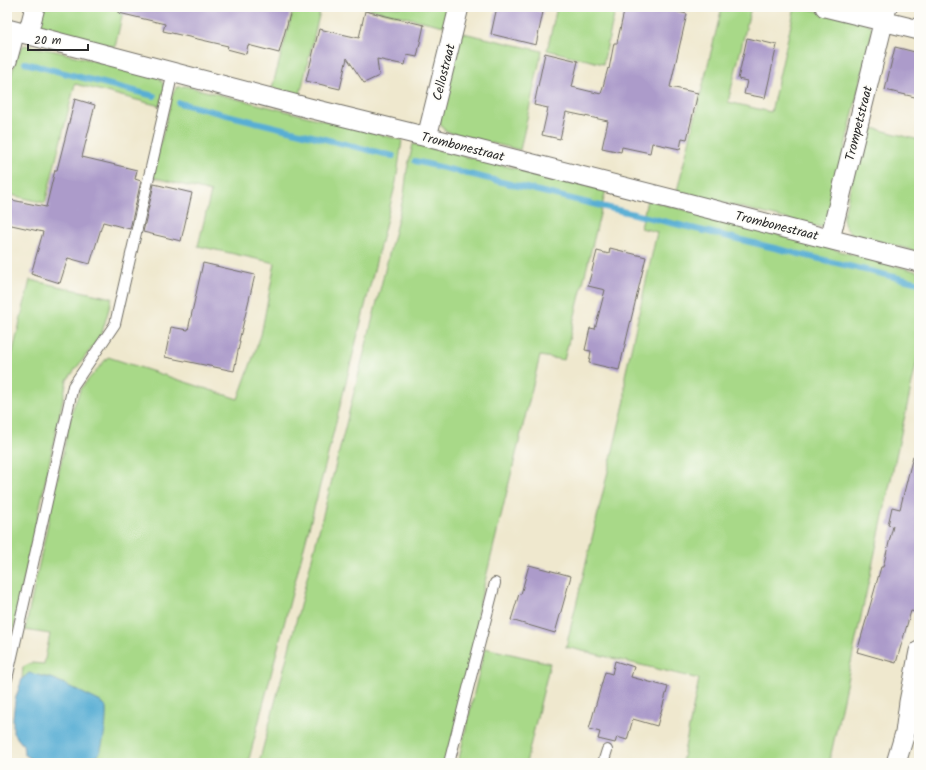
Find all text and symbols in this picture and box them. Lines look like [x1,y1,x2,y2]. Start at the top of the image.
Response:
scale bar [28,26,88,52]
text: 20 m [34,31,62,50]
street label: Cellostraat [427,41,462,103]
street label: Trompetstraat [840,83,879,163]
street label: Trombonestraat [419,127,507,168]
street label: Trombonestraat [733,206,821,247]

